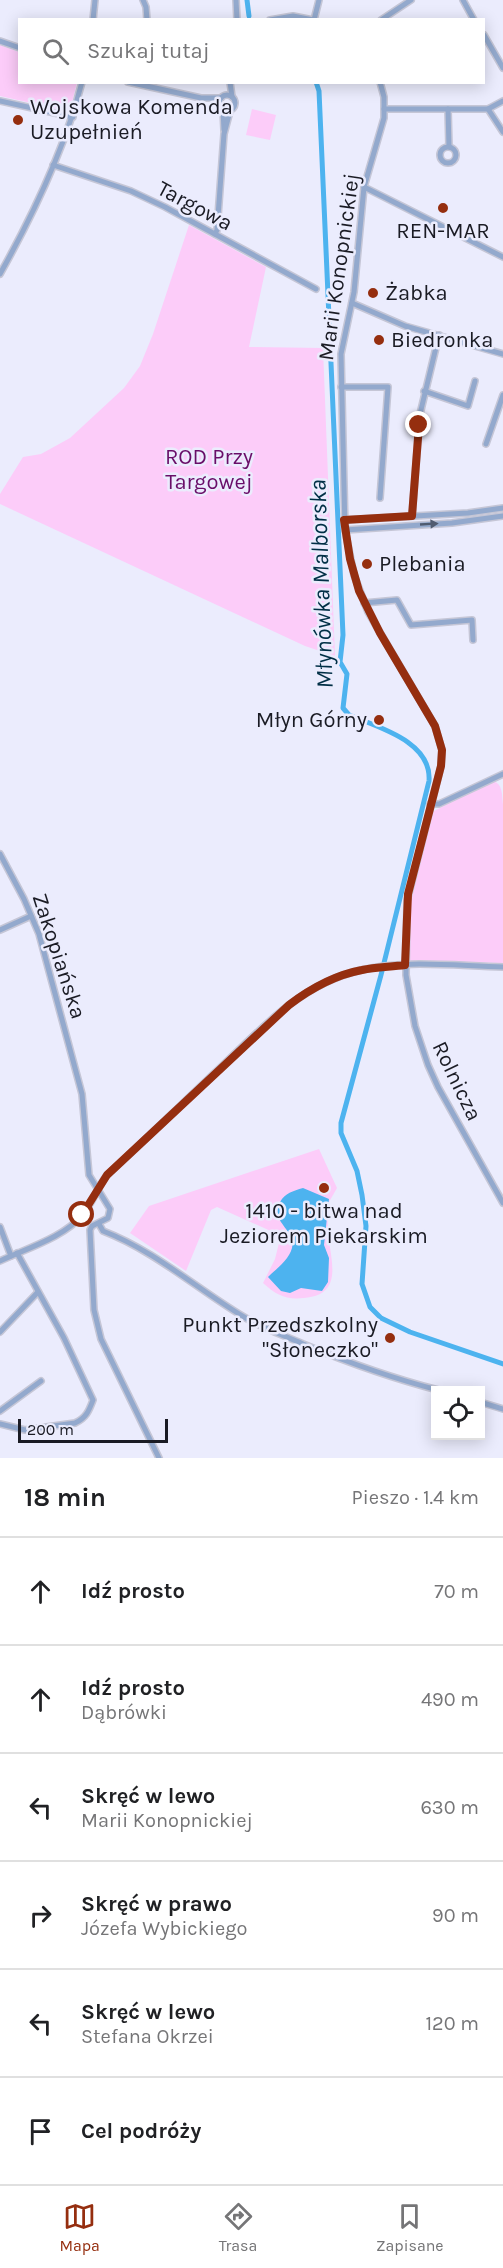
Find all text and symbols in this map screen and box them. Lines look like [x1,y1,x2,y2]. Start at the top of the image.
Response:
search box [18,18,485,84]
icon: search [39,35,72,68]
text: Szukaj tutaj [87,38,210,64]
place label: Wojskowa Komenda Uzupełnień [30,94,233,145]
marker: Wojskowa Komenda Uzupełnień [11,113,25,127]
street label: Marii Konopnickiej [313,172,365,362]
street label: Targowa [153,175,237,237]
marker: REN-MAR [436,201,450,215]
place label: REN-MAR [396,218,490,244]
place label: Żabka [385,280,448,306]
marker: Żabka [366,286,380,300]
place label: Biedronka [391,327,493,353]
marker: Biedronka [372,333,386,347]
route end [405,411,431,437]
park label: ROD Przy Targowej [165,444,253,495]
water label: Młynówka Malborska [303,479,339,689]
one-way arrow [419,520,438,529]
place label: Plebania [379,551,466,577]
marker: Plebania [360,557,374,571]
place label: Młyn Górny [256,707,367,733]
marker: Młyn Górny [372,713,386,727]
street label: Zakopiańska [26,890,92,1022]
street label: Rolnicza [427,1037,487,1125]
marker: 1410 - bitwa nad Jeziorem Piekarskim [317,1181,331,1195]
place label: 1410 - bitwa nad Jeziorem Piekarskim [220,1198,428,1249]
route start [68,1201,94,1227]
place label: Punkt Przedszkolny "Słoneczko" [182,1312,378,1363]
marker: Punkt Przedszkolny "Słoneczko" [383,1331,397,1345]
map controls [431,1386,485,1440]
button: locate [431,1386,485,1440]
scale bar [18,1416,168,1444]
text: 200 m [27,1420,74,1439]
text: 18 min [24,1482,106,1513]
text: Pieszo · 1.4 km [352,1486,479,1509]
icon: ahead [24,1575,57,1608]
text: Idź prosto [81,1578,185,1604]
text: 70 m [434,1580,479,1603]
text: Idź prosto [81,1675,185,1701]
icon: ahead [24,1683,57,1716]
text: 490 m [421,1688,479,1711]
text: Dąbrówki [81,1701,167,1724]
text: Skręć w lewo [81,1783,215,1809]
icon: left [24,1791,57,1824]
text: 630 m [420,1796,479,1819]
text: Marii Konopnickiej [81,1809,253,1832]
text: Skręć w prawo [81,1891,232,1917]
icon: right [24,1899,57,1932]
text: 90 m [432,1904,479,1927]
text: Józefa Wybickiego [81,1917,247,1940]
text: Skręć w lewo [81,1999,215,2025]
icon: left [24,2007,57,2040]
text: 120 m [425,2012,479,2035]
text: Stefana Okrzei [81,2025,214,2048]
icon: arrive [24,2115,57,2148]
text: Cel podróży [81,2118,201,2144]
tab: Mapa [59,2200,100,2255]
tab: Trasa [219,2200,257,2255]
tab: Zapisane [376,2200,444,2255]

